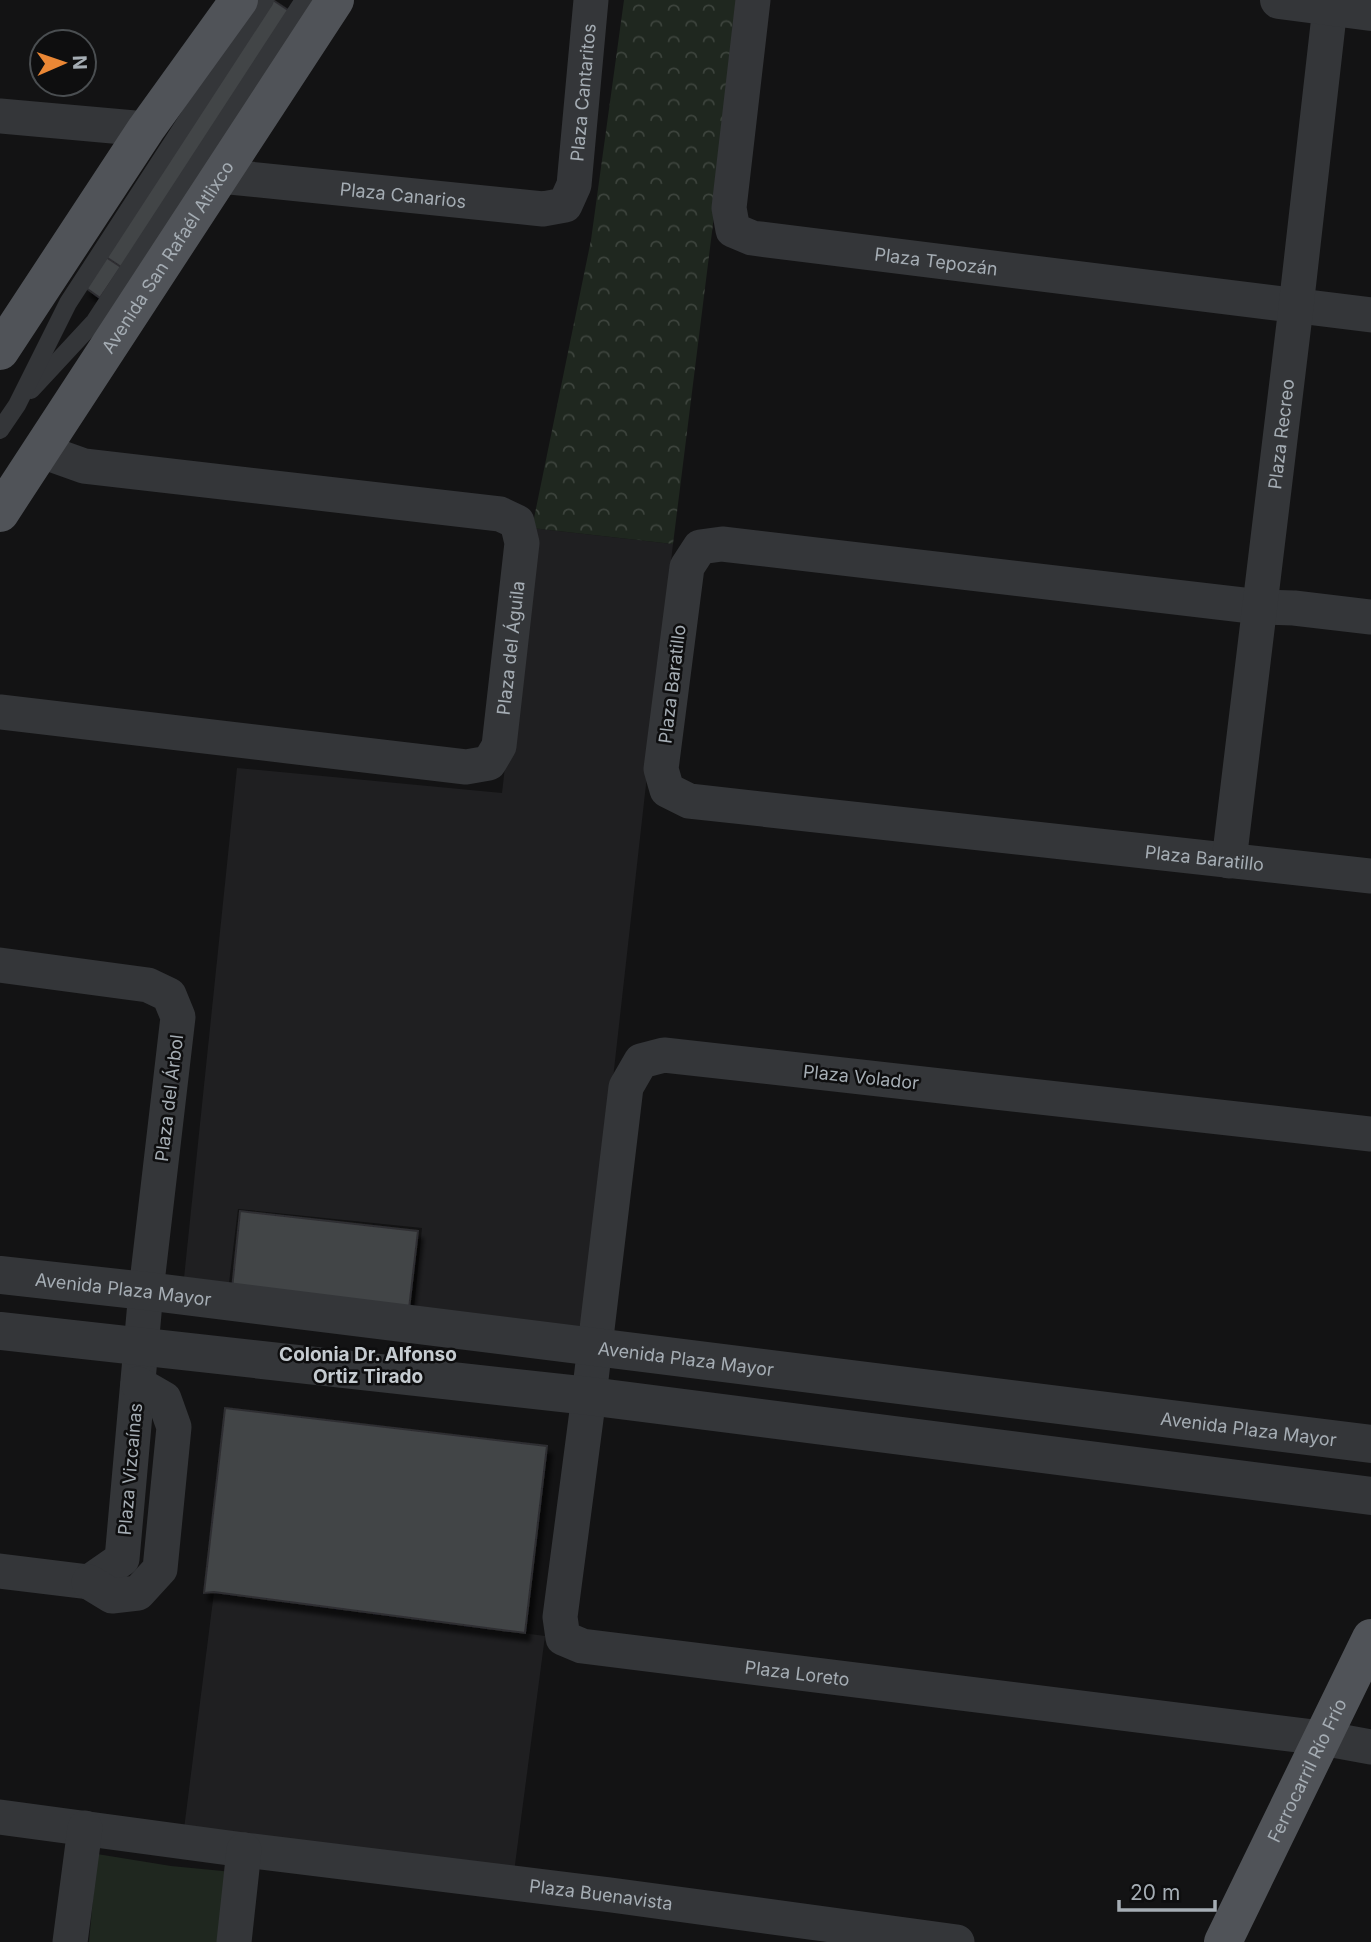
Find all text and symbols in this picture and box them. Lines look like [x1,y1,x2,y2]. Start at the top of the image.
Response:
street label: Plaza Cantaritos [566,22,599,162]
north arrow [28,28,98,98]
text: N [68,55,91,70]
street label: Avenida San Rafaél Atlixco [97,157,238,357]
street label: Plaza Canarios [339,178,467,212]
street label: Plaza Tepozán [873,243,999,279]
street label: Plaza Recreo [1264,378,1298,490]
street label: Plaza del Águila [492,580,528,716]
street label: Plaza Baratillo [654,623,690,745]
street label: Plaza Baratillo [1144,841,1265,875]
street label: Plaza del Árbol [150,1033,187,1163]
street label: Plaza Volador [802,1060,920,1094]
street label: Avenida Plaza Mayor [34,1268,213,1310]
street label: Avenida Plaza Mayor [597,1337,775,1380]
district label: Colonia Dr. Alfonso Ortiz Tirado [279,1343,457,1388]
street label: Plaza Vizcaínas [114,1402,146,1536]
street label: Avenida Plaza Mayor [1159,1407,1338,1450]
street label: Plaza Loreto [744,1656,851,1690]
street label: Ferrocarril Río Frío [1263,1695,1350,1846]
scale bar [1119,1868,1215,1912]
street label: Plaza Buenavista [528,1875,674,1914]
text: 20 m [1130,1880,1180,1905]

